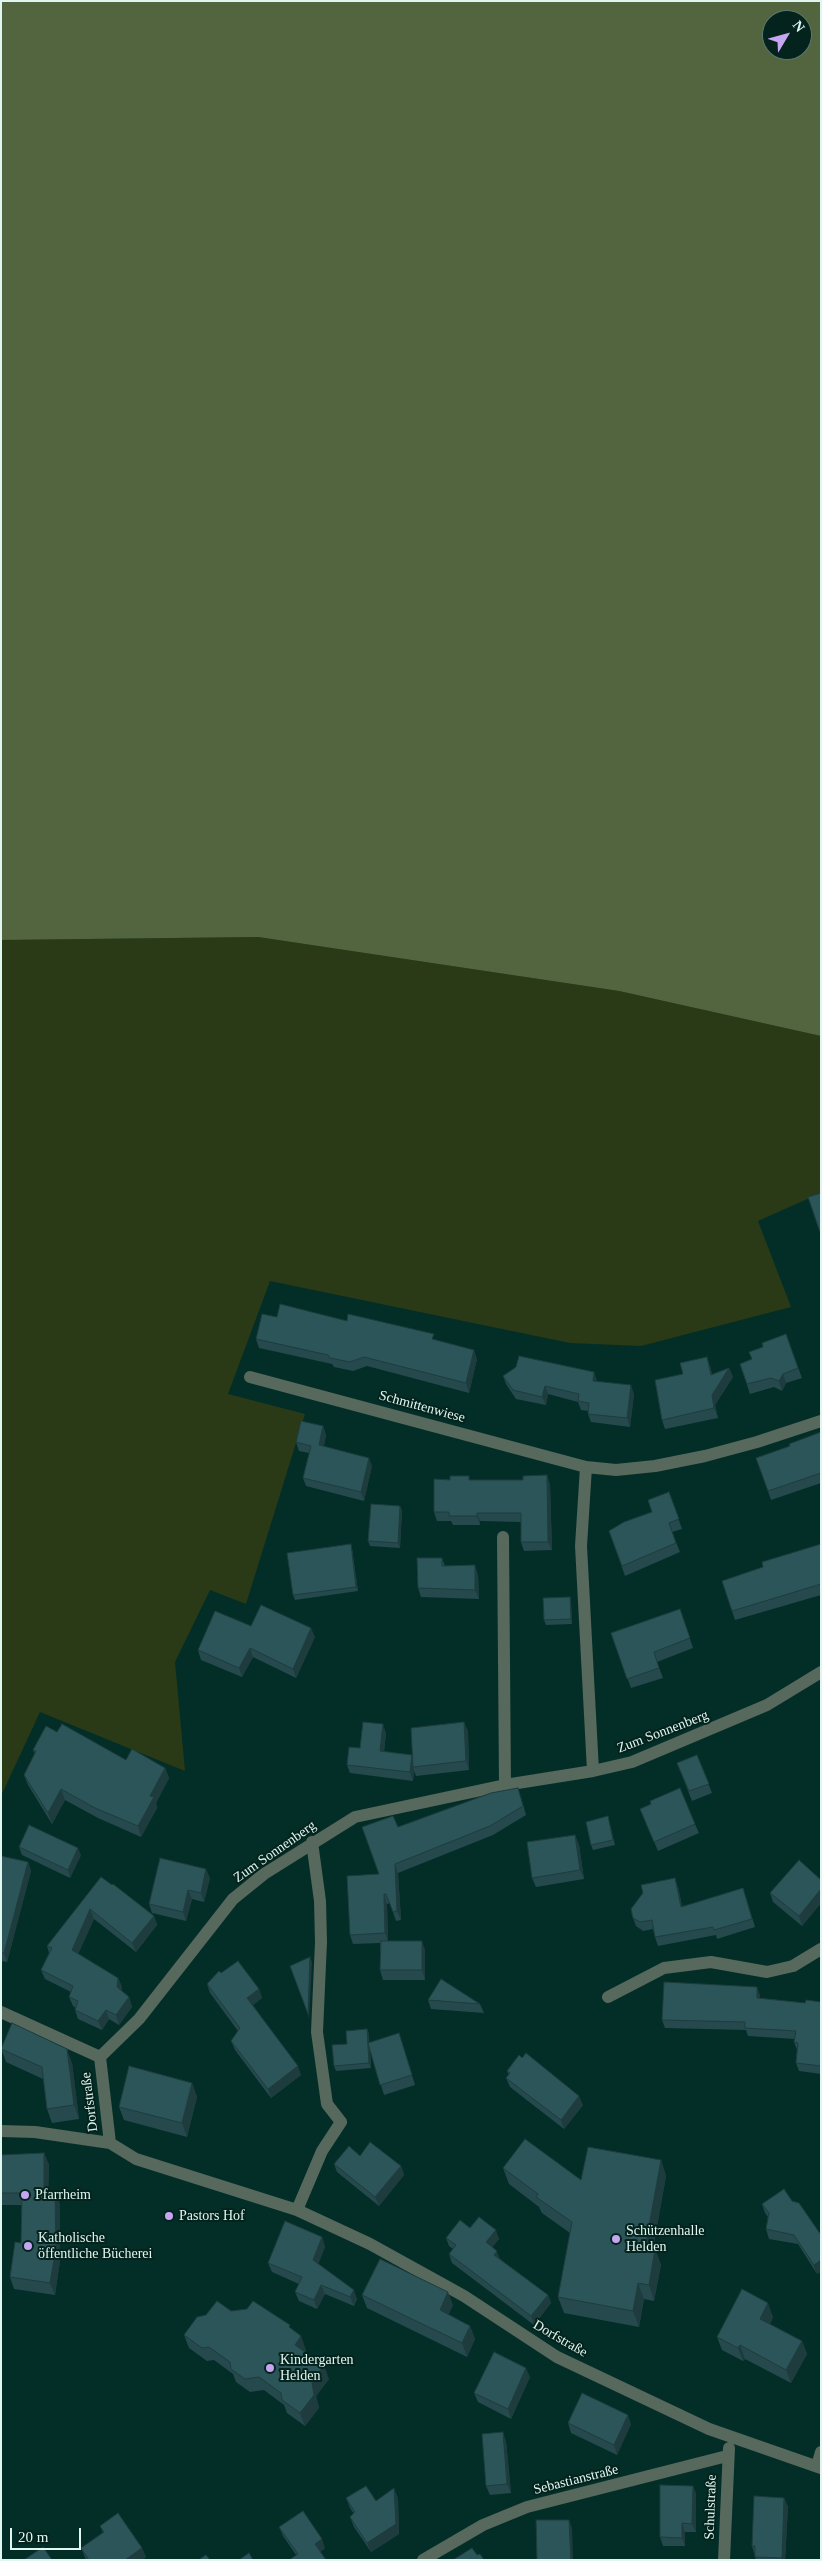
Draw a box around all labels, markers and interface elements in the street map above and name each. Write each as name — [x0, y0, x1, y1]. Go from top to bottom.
north arrow — [762, 10, 812, 60]
text: N — [790, 18, 808, 35]
street label: Schmittenwiese — [377, 1387, 467, 1427]
street label: Zum Sonnenberg — [615, 1707, 711, 1757]
street label: Zum Sonnenberg — [231, 1817, 319, 1887]
street label: Dorfstraße — [78, 2071, 102, 2133]
place label: Pfarrheim — [35, 2187, 91, 2203]
marker: Pfarrheim — [19, 2189, 31, 2201]
place label: Pastors Hof — [179, 2208, 245, 2224]
marker: Pastors Hof — [163, 2210, 175, 2222]
place label: Schützenhalle Helden — [626, 2223, 705, 2256]
place label: Katholische öffentliche Bücherei — [38, 2230, 152, 2262]
marker: Schützenhalle Helden — [610, 2233, 622, 2245]
marker: Katholische öffentliche Bücherei — [22, 2240, 34, 2252]
street label: Dorfstraße — [530, 2317, 590, 2361]
place label: Kindergarten Helden — [280, 2352, 354, 2384]
marker: Kindergarten Helden — [264, 2362, 276, 2374]
street label: Sebastianstraße — [532, 2461, 620, 2499]
street label: Schulstraße — [701, 2474, 721, 2540]
scale bar — [12, 2518, 84, 2550]
text: 20 m — [18, 2529, 48, 2545]

